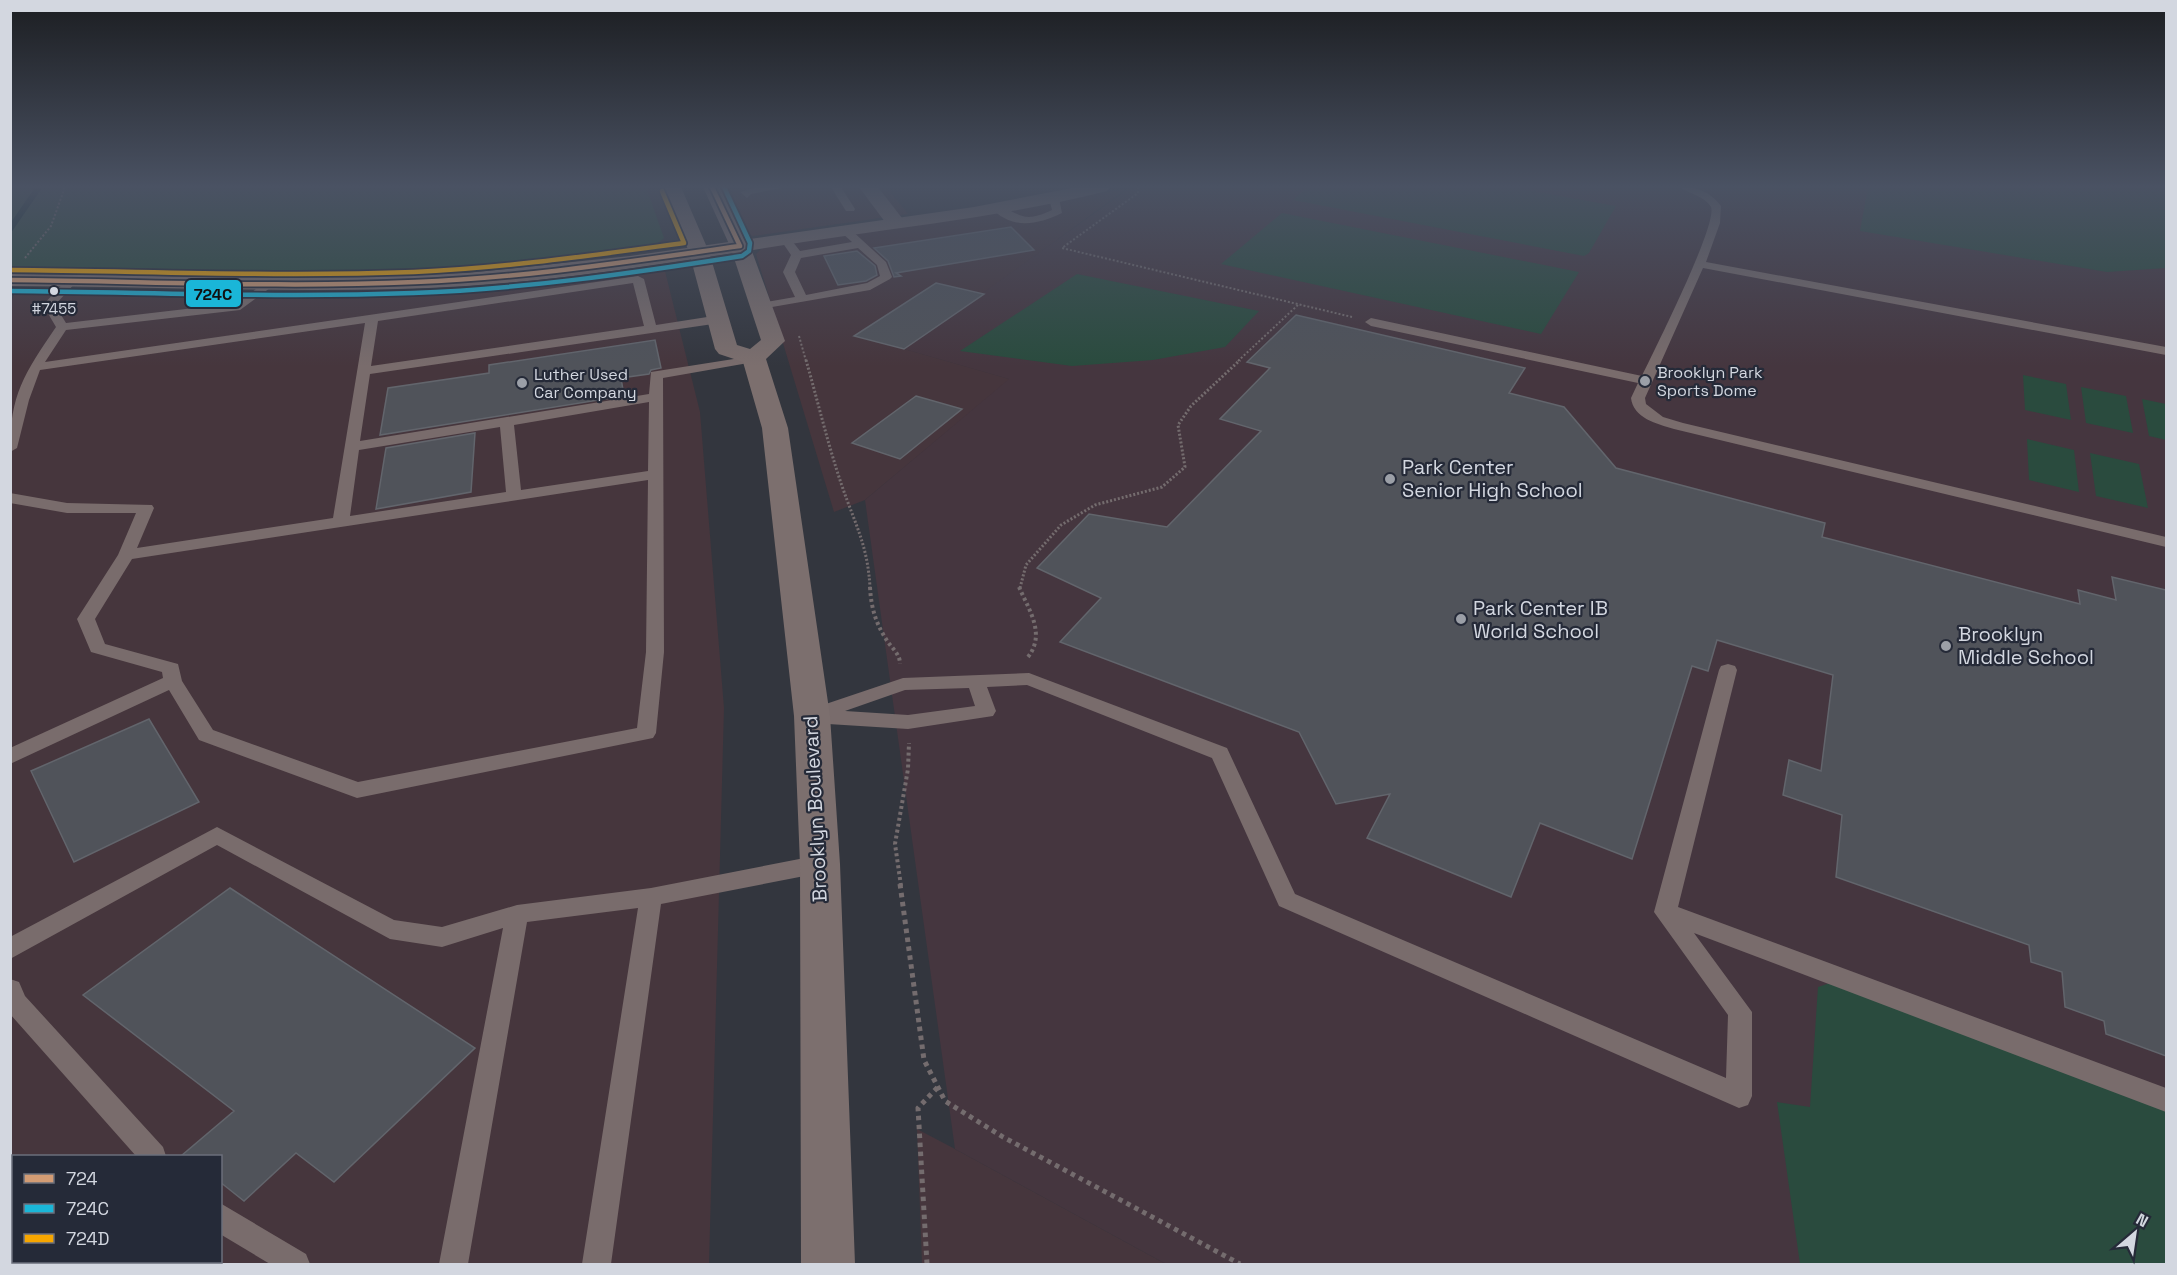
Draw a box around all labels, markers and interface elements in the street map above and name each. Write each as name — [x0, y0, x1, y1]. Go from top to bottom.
line badge: 724C — [185, 279, 242, 308]
text: 724C — [194, 284, 232, 305]
marker: #7455 — [48, 285, 60, 297]
place label: #7455 — [32, 299, 76, 318]
place label: Brooklyn Park Sports Dome — [1657, 362, 1763, 401]
place label: Luther Used Car Company — [534, 364, 637, 403]
marker: Brooklyn Park Sports Dome — [1638, 374, 1652, 388]
marker: Luther Used Car Company — [515, 376, 529, 390]
place label: Park Center Senior High School — [1402, 454, 1583, 503]
marker: Park Center Senior High School — [1383, 472, 1397, 486]
place label: Park Center IB World School — [1473, 595, 1608, 644]
marker: Park Center IB World School — [1454, 612, 1468, 626]
place label: Brooklyn Middle School — [1958, 621, 2094, 670]
marker: Brooklyn Middle School — [1939, 639, 1953, 653]
street label: Brooklyn Boulevard — [797, 715, 833, 903]
legend — [12, 1155, 222, 1263]
text: 724 — [66, 1167, 98, 1190]
text: 724C — [66, 1197, 109, 1220]
north arrow — [2105, 1203, 2165, 1263]
text: N — [2132, 1209, 2152, 1232]
text: 724D — [66, 1227, 110, 1250]

